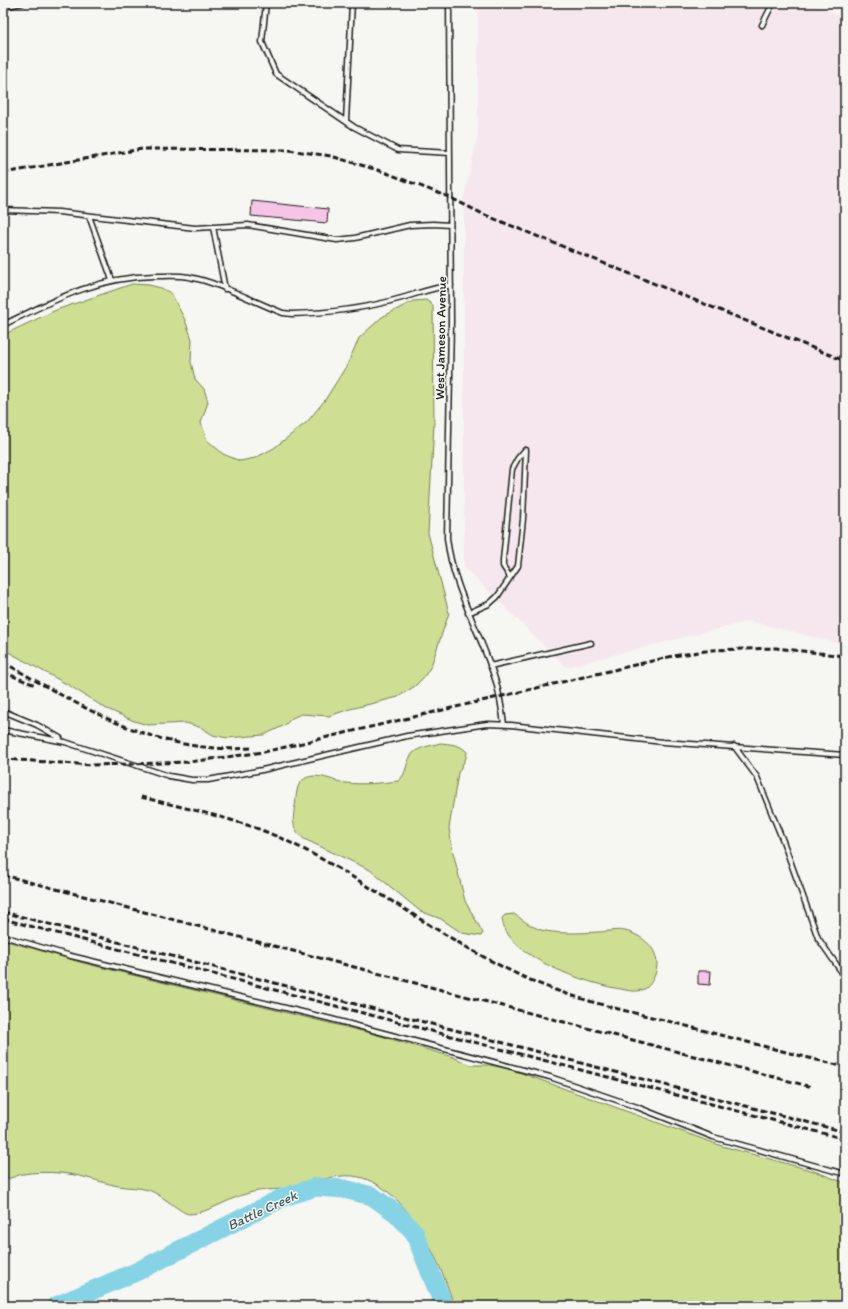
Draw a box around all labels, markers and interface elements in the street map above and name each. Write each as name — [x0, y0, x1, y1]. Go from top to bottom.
street label: West Jameson Avenue — [432, 276, 449, 400]
water label: Battle Creek — [225, 1187, 300, 1234]

